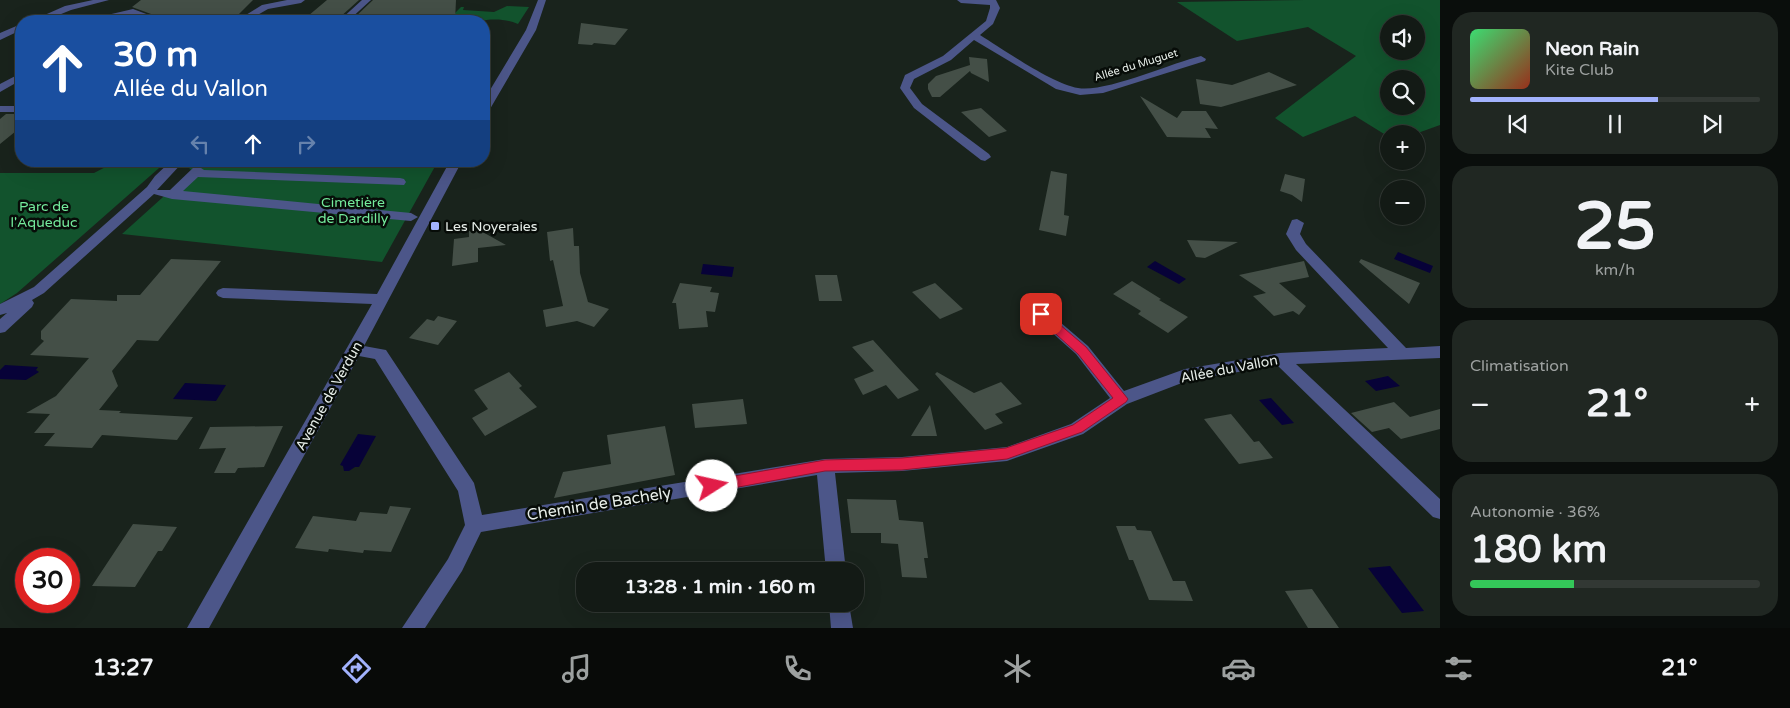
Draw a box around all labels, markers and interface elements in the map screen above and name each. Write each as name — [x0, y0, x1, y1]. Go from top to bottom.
map controls — [1380, 15, 1425, 225]
button: sound — [1380, 15, 1425, 60]
text: 30 m — [113, 34, 198, 76]
icon: ahead — [30, 35, 95, 100]
text: Neon Rain — [1545, 38, 1639, 60]
street label: Allée du Muguet — [1093, 46, 1179, 84]
text: Kite Club — [1545, 60, 1614, 80]
button: search — [1380, 70, 1425, 115]
text: Allée du Vallon — [113, 76, 268, 102]
icon: previous — [1504, 110, 1532, 138]
icon: pause — [1601, 110, 1629, 138]
icon: next — [1698, 110, 1726, 138]
button: + — [1380, 125, 1425, 170]
icon: left — [186, 130, 214, 158]
icon: ahead — [239, 130, 267, 158]
icon: right — [292, 130, 320, 158]
button: − — [1380, 180, 1425, 225]
text: 25 — [1574, 188, 1656, 267]
park label: Cimetière de Dardilly — [318, 194, 389, 227]
park label: Parc de l'Aqueduc — [11, 198, 77, 231]
place label: Les Noyeraies — [445, 218, 538, 235]
marker: Les Noyeraies — [429, 220, 441, 232]
text: km/h — [1595, 260, 1635, 280]
pin — [1020, 293, 1062, 335]
icon: arrive — [1027, 300, 1055, 328]
street label: Avenue de Verdun — [292, 338, 366, 454]
street label: Allée du Vallon — [1179, 351, 1279, 387]
text: Climatisation — [1470, 356, 1569, 376]
text: 21° — [1586, 381, 1648, 427]
text: − — [1470, 388, 1490, 422]
text: + — [1744, 388, 1760, 422]
position arrow — [685, 459, 737, 511]
street label: Chemin de Bachely — [525, 483, 673, 525]
text: Autonomie · 36% — [1470, 502, 1600, 522]
text: 180 km — [1470, 527, 1607, 573]
speed limit sign: 30 — [15, 548, 80, 613]
text: 13:28 · 1 min · 160 m — [624, 576, 816, 598]
icon: directions — [339, 651, 374, 686]
icon: music — [559, 651, 594, 686]
icon: phone — [780, 651, 815, 686]
icon: climate — [1000, 651, 1035, 686]
icon: car — [1221, 651, 1256, 686]
icon: filters — [1441, 651, 1476, 686]
text: 13:27 — [93, 655, 154, 681]
text: 21° — [1661, 655, 1697, 681]

